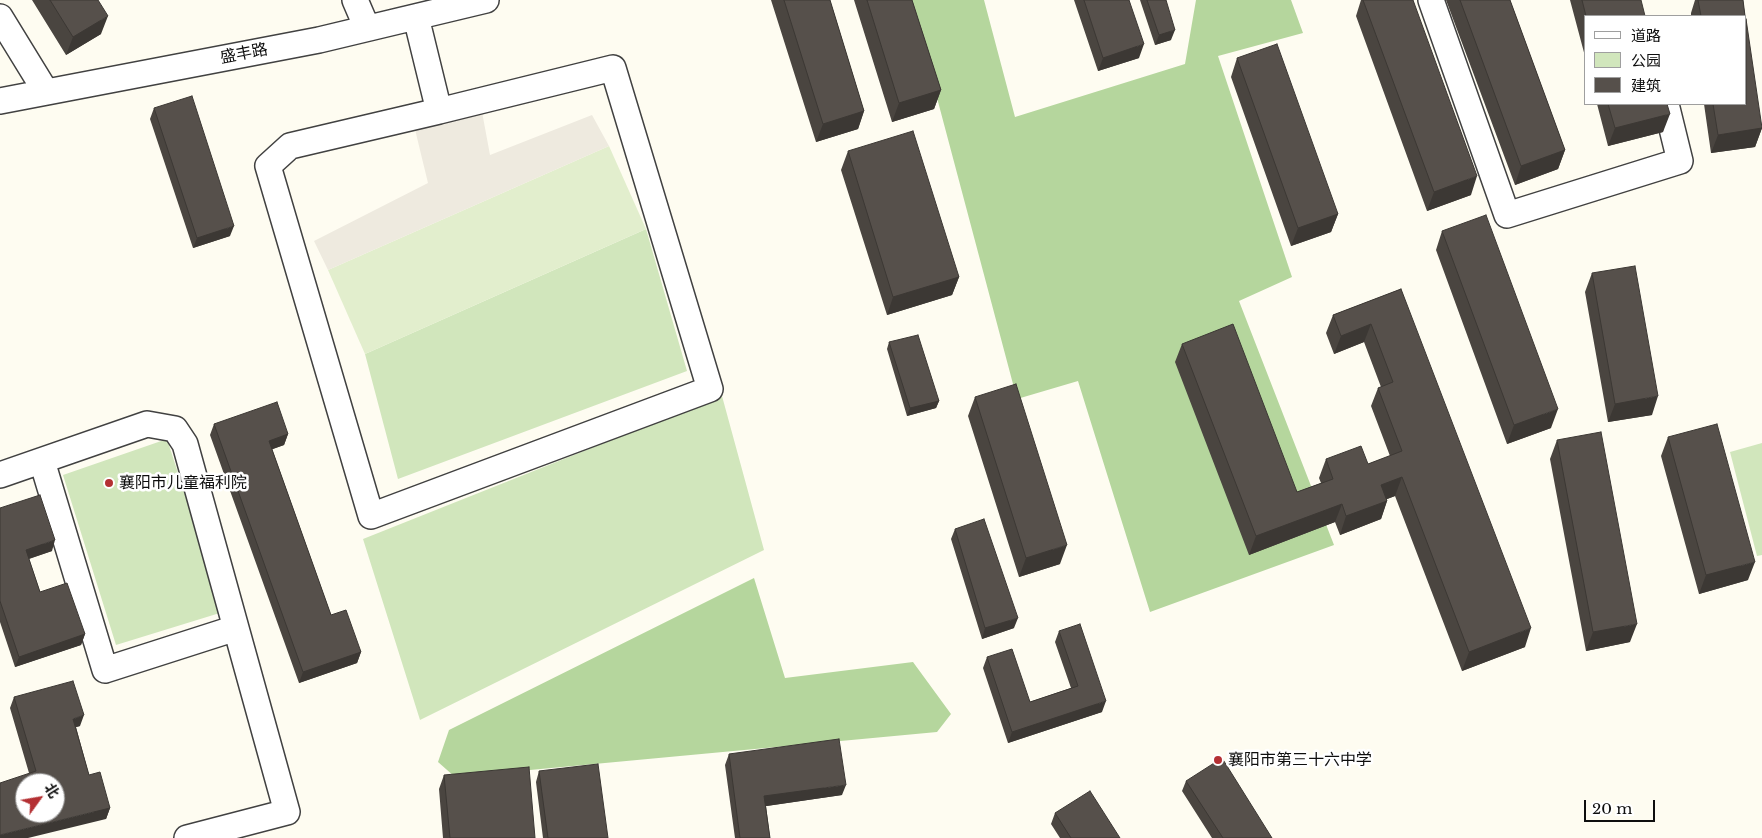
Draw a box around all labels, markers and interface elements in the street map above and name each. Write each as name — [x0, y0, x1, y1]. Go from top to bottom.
legend — [1584, 15, 1747, 105]
text: 道路 — [1631, 26, 1661, 45]
street label: 盛丰路 — [219, 40, 269, 68]
text: 公园 — [1631, 51, 1661, 70]
text: 建筑 — [1631, 76, 1661, 95]
place label: 襄阳市儿童福利院 — [119, 473, 247, 493]
marker: 襄阳市儿童福利院 — [103, 477, 115, 489]
place label: 襄阳市第三十六中学 — [1228, 750, 1372, 770]
marker: 襄阳市第三十六中学 — [1212, 754, 1224, 766]
north arrow — [15, 773, 65, 823]
text: 北 — [41, 780, 63, 801]
scale bar — [1587, 790, 1658, 822]
text: 20 m — [1592, 799, 1632, 818]

